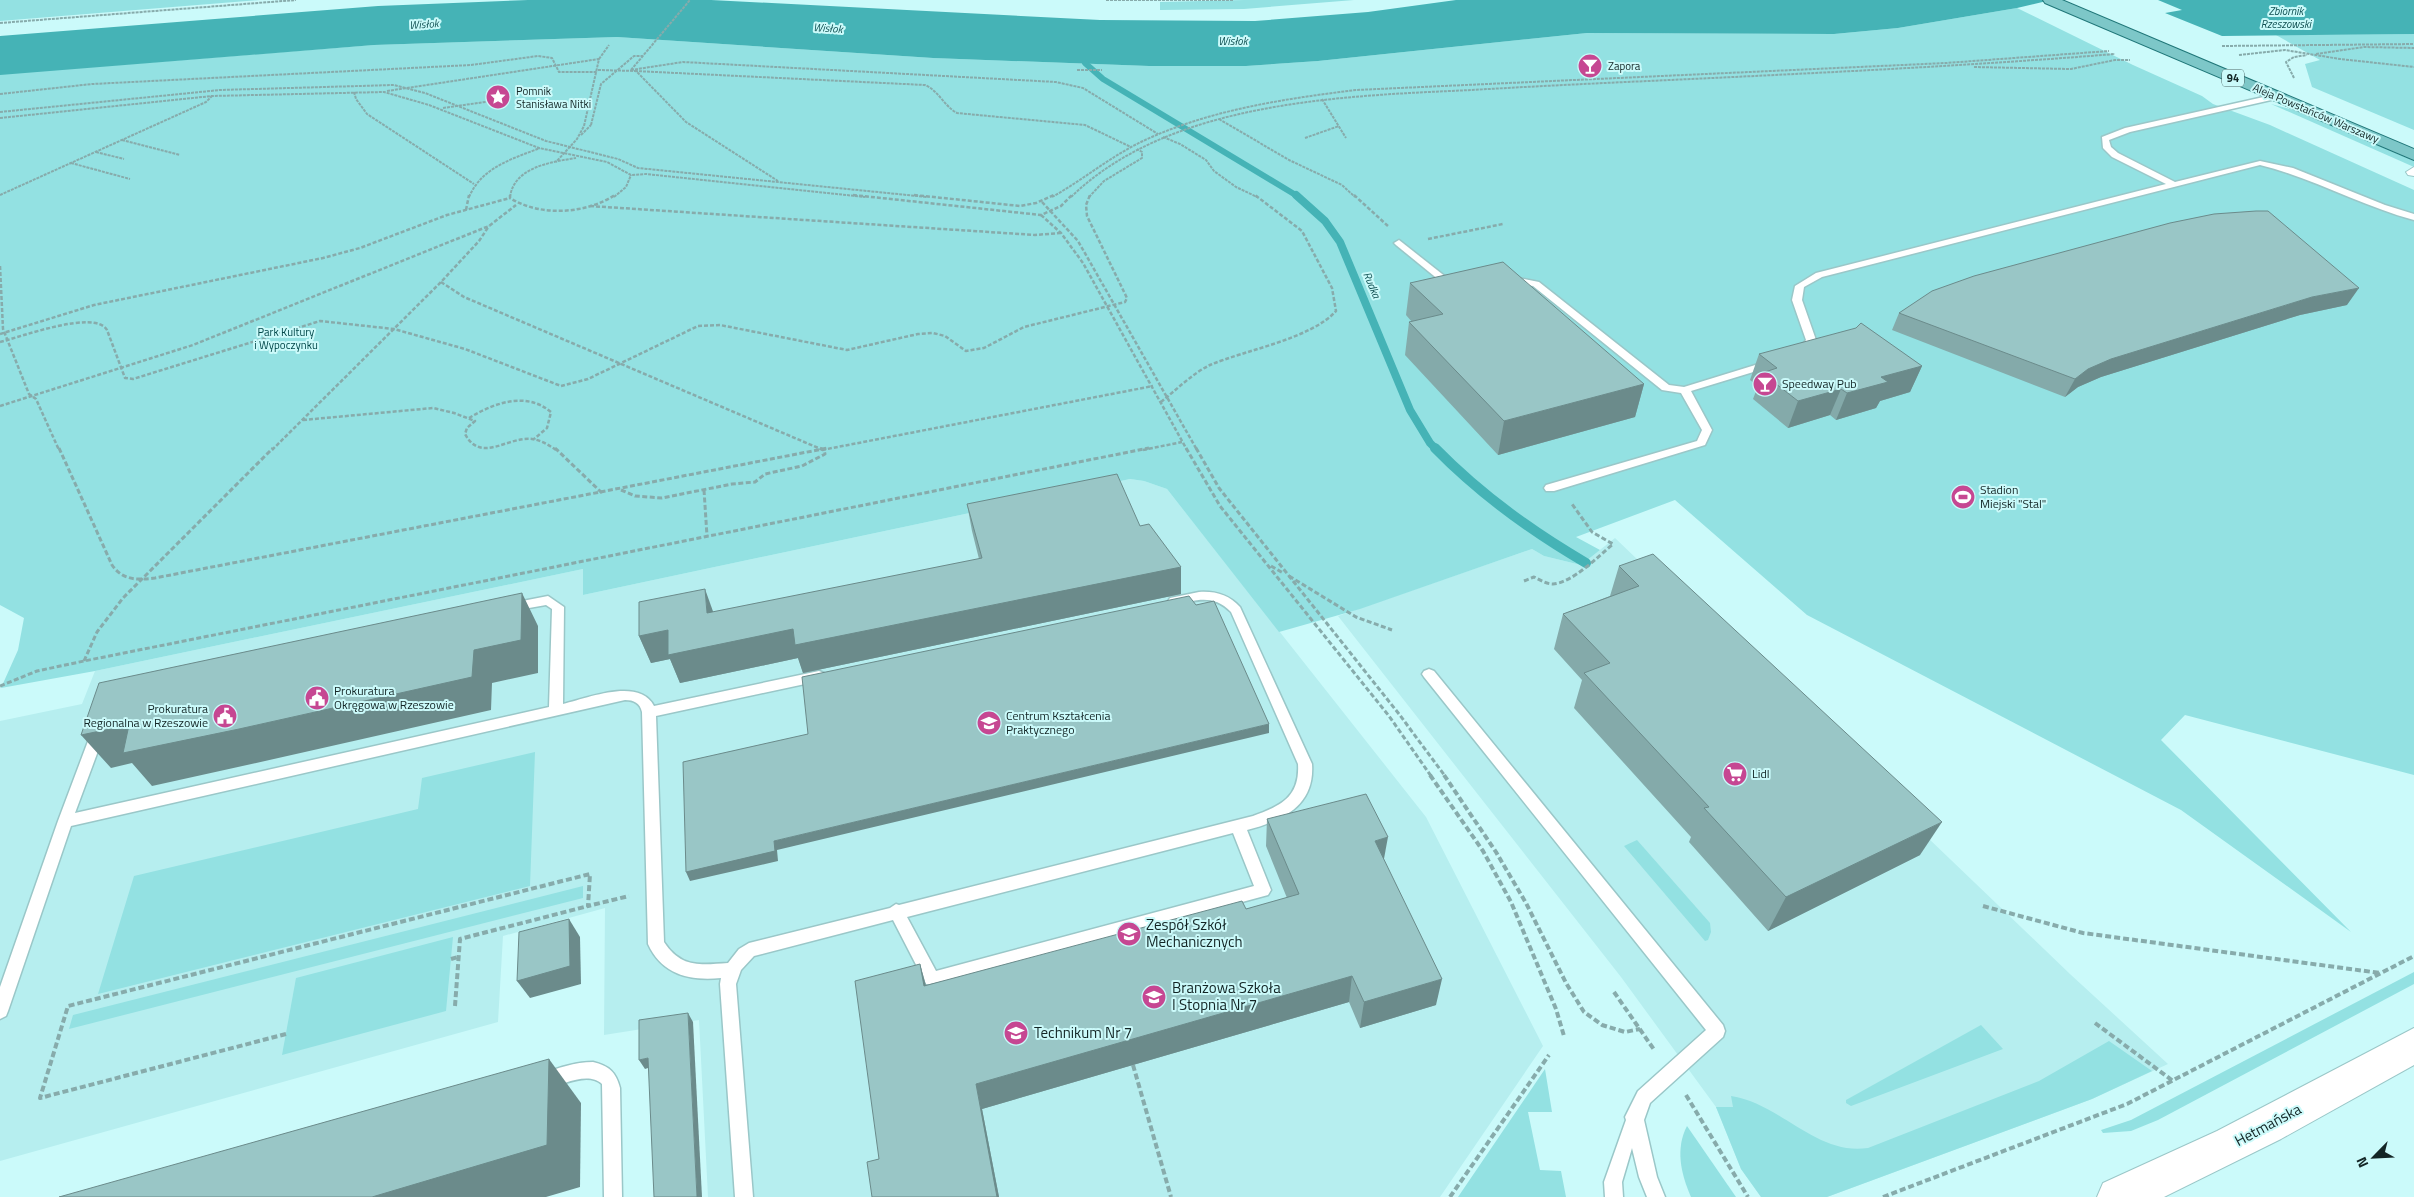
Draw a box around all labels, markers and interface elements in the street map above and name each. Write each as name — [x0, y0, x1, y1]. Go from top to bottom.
water label: Zbiornik Rzeszowski — [2261, 3, 2313, 32]
water label: Wisłok — [409, 15, 440, 33]
water label: Wisłok — [813, 19, 844, 37]
water label: Wisłok — [1218, 33, 1249, 49]
bar icon: Zapora — [1577, 53, 1603, 79]
place label: Zapora — [1608, 58, 1641, 74]
road number: 94 — [2222, 70, 2244, 86]
street label: Aleja Powstańców Warszawy — [2251, 79, 2382, 147]
place label: Pomnik Stanisława Nitki — [516, 83, 591, 112]
place icon: Pomnik Stanisława Nitki — [485, 84, 511, 110]
water label: Rudka — [1359, 269, 1385, 301]
park label: Park Kultury i Wypoczynku — [254, 324, 318, 353]
bar icon: Speedway Pub — [1752, 371, 1778, 397]
place label: Speedway Pub — [1782, 374, 1857, 393]
place label: Stadion Miejski "Stal" — [1980, 480, 2046, 513]
sports icon: Stadion Miejski "Stal" — [1950, 484, 1976, 510]
place label: Prokuratura Okręgowa w Rzeszowie — [334, 681, 454, 714]
public building icon: Prokuratura Okręgowa w Rzeszowie — [304, 685, 330, 711]
place label: Prokuratura Regionalna w Rzeszowie — [83, 699, 208, 732]
public building icon: Prokuratura Regionalna w Rzeszowie — [212, 703, 238, 729]
place label: Centrum Kształcenia Praktycznego — [1006, 706, 1110, 739]
school or university icon: Centrum Kształcenia Praktycznego — [976, 710, 1002, 736]
supermarket icon: Lidl — [1722, 761, 1748, 787]
place label: Lidl — [1752, 764, 1770, 783]
place label: Zespół Szkół Mechanicznych — [1146, 913, 1243, 953]
school or university icon: Zespół Szkół Mechanicznych — [1116, 921, 1142, 947]
place label: Branżowa Szkoła I Stopnia Nr 7 — [1172, 976, 1281, 1016]
school or university icon: Branżowa Szkoła I Stopnia Nr 7 — [1141, 984, 1167, 1010]
school or university icon: Technikum Nr 7 — [1003, 1020, 1029, 1046]
place label: Technikum Nr 7 — [1034, 1021, 1132, 1044]
street label: Hetmańska — [2230, 1097, 2306, 1152]
north arrow — [2349, 1132, 2399, 1182]
text: N — [2350, 1154, 2373, 1171]

